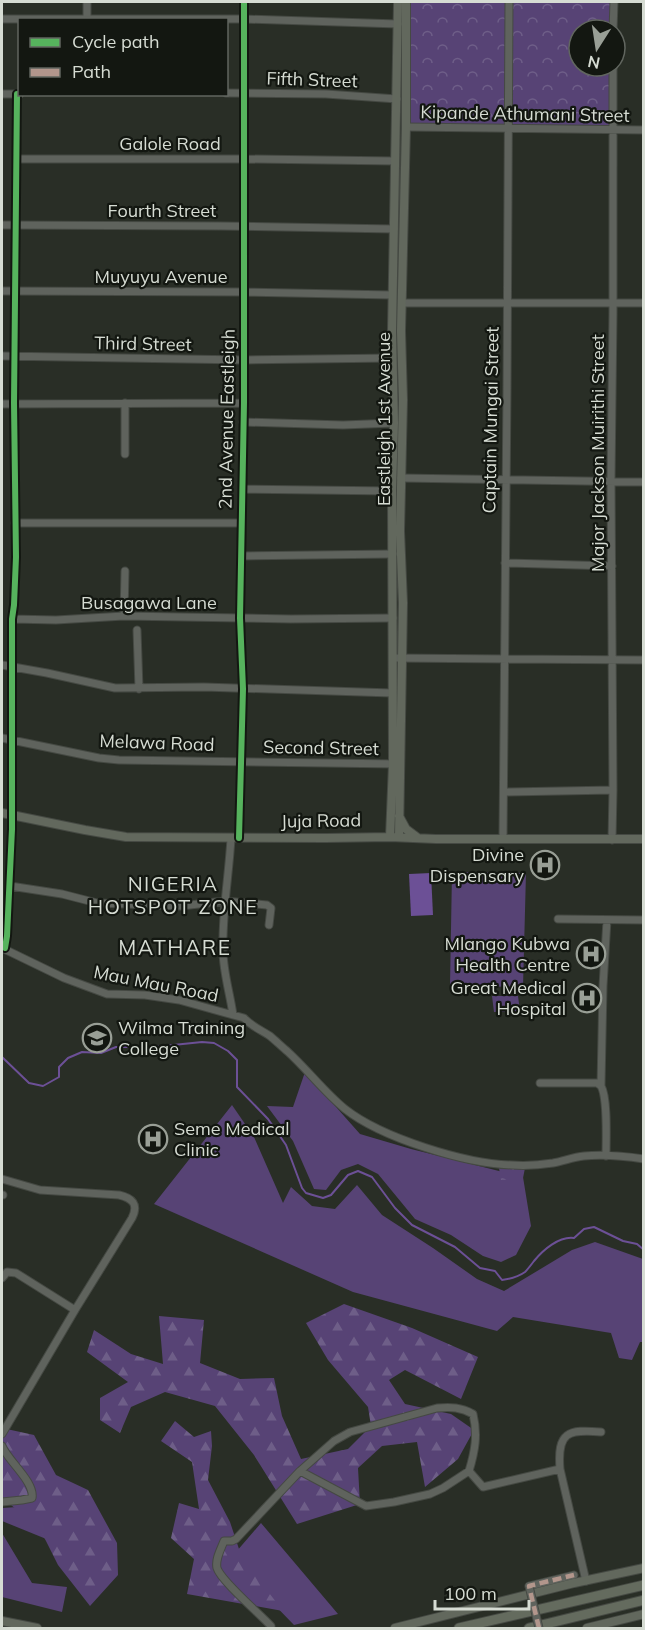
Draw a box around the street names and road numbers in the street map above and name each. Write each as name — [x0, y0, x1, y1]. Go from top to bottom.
street label: Fifth Street — [266, 66, 358, 93]
street label: Kipande Athumani Street — [420, 100, 630, 127]
street label: Galole Road — [119, 132, 221, 155]
street label: Fourth Street — [108, 199, 216, 222]
street label: Muyuyu Avenue — [94, 265, 228, 288]
street label: Captain Mungai Street — [477, 326, 504, 514]
street label: 2nd Avenue Eastleigh — [213, 329, 240, 509]
street label: Third Street — [94, 331, 192, 356]
street label: Eastleigh 1st Avenue — [372, 332, 395, 506]
street label: Major Jackson Muirithi Street — [586, 334, 609, 572]
street label: Busagawa Lane — [81, 591, 217, 614]
street label: Melawa Road — [99, 729, 215, 756]
street label: Second Street — [263, 735, 379, 760]
street label: Juja Road — [281, 808, 361, 833]
street label: Mau Mau Road — [92, 960, 221, 1007]

